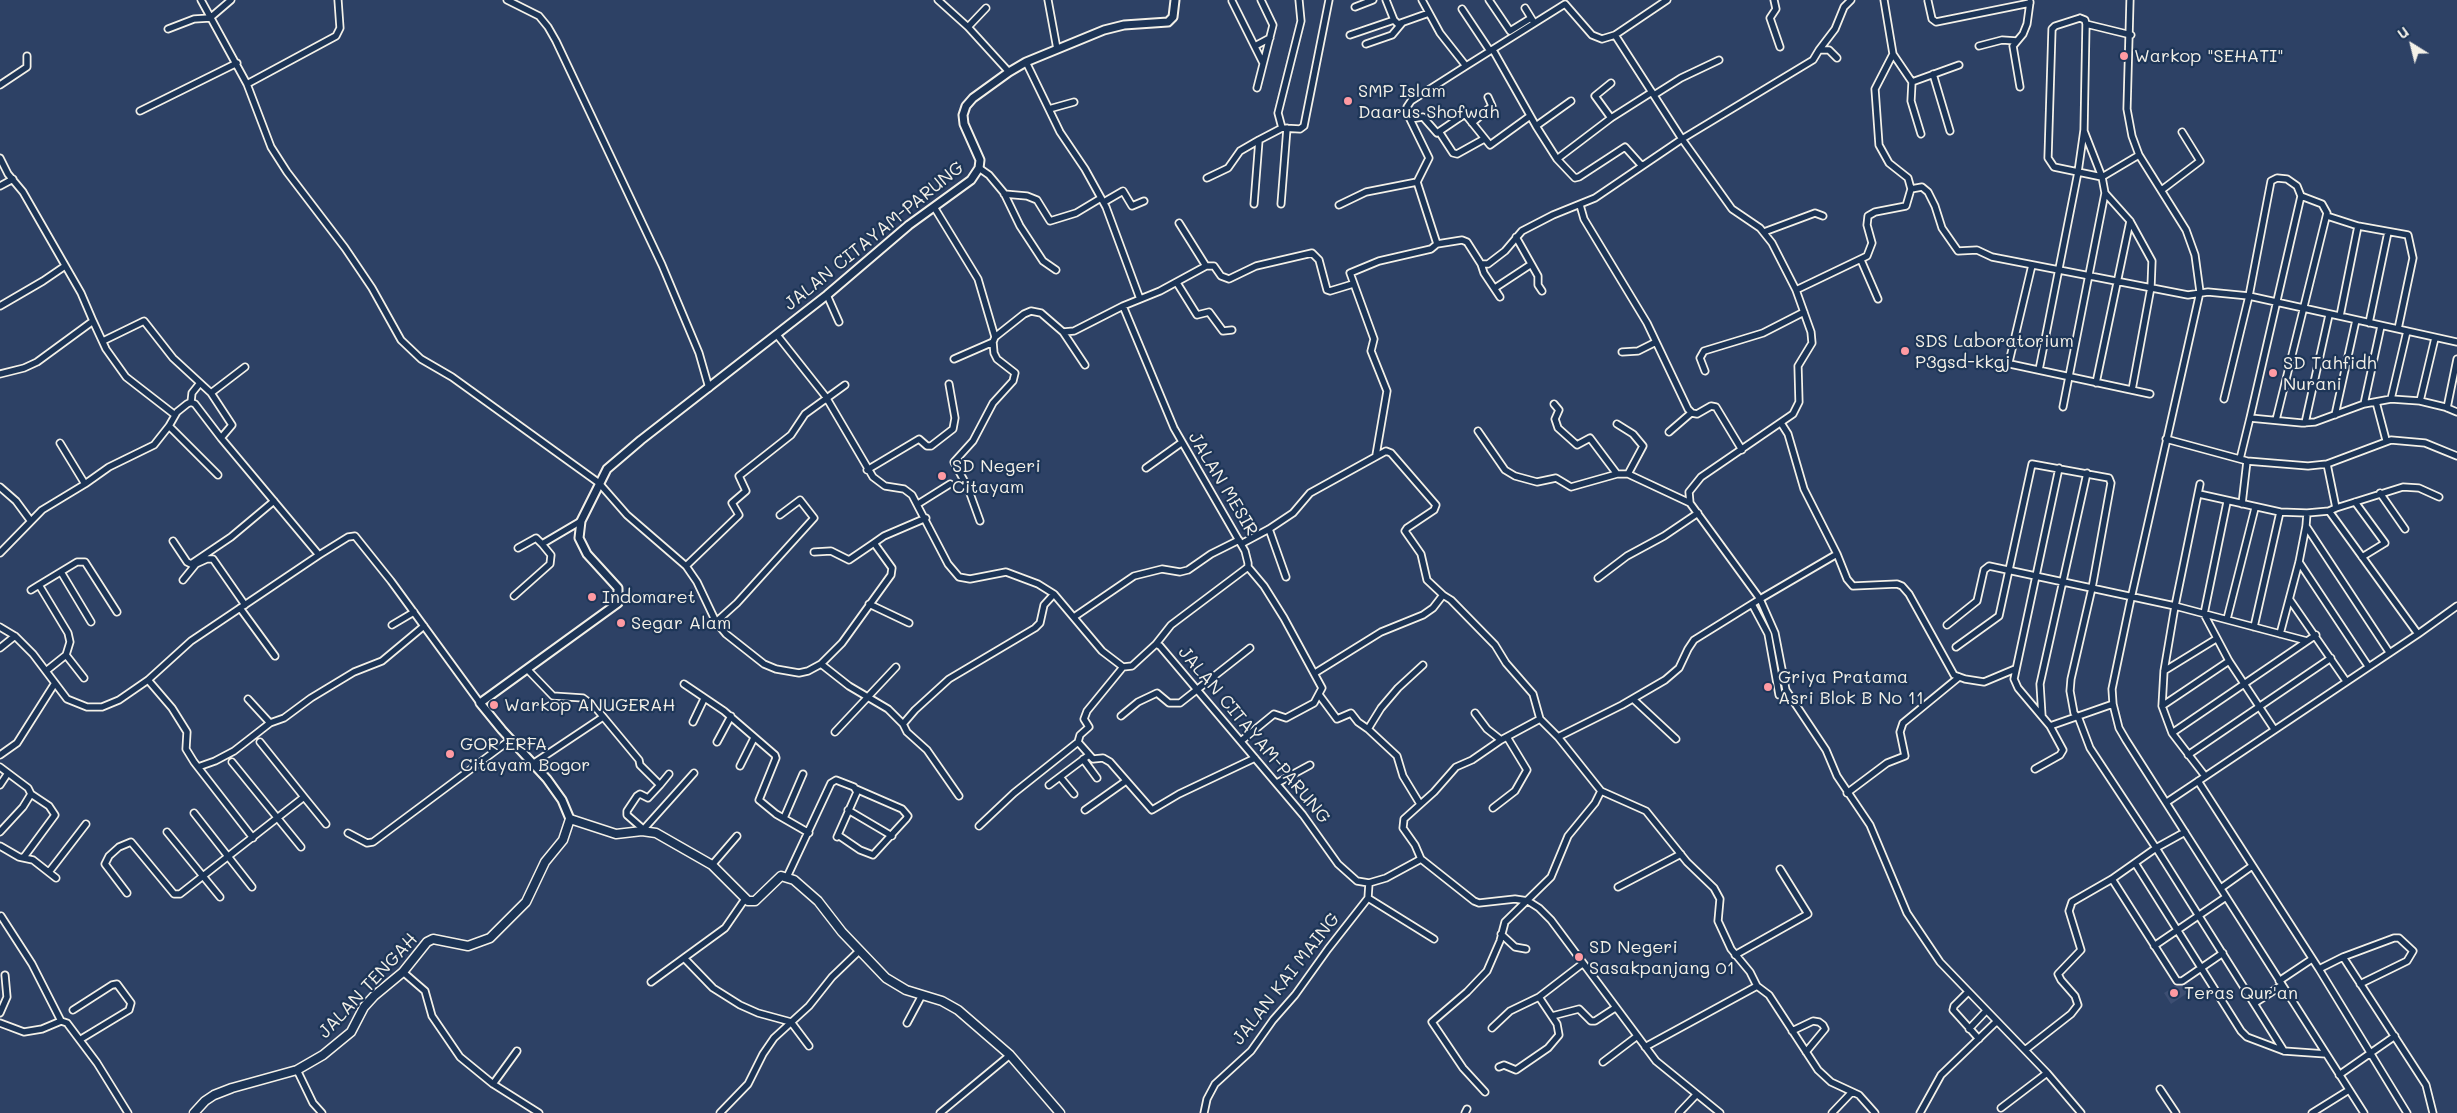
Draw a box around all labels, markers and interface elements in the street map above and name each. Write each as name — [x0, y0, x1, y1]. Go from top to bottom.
north arrow — [2387, 20, 2437, 70]
text: U — [2393, 22, 2412, 43]
place label: Warkop "SEHATI" — [2134, 45, 2284, 67]
marker: Warkop "SEHATI" — [2118, 50, 2130, 62]
place label: SMP Islam Daarus Shofwah — [1358, 80, 1499, 122]
marker: SMP Islam Daarus Shofwah — [1342, 95, 1354, 107]
street label: JALAN CITAYAM-PARUNG — [780, 157, 968, 315]
place label: SDS Laboratorium P3gsd-kkgj — [1915, 330, 2074, 372]
marker: SDS Laboratorium P3gsd-kkgj — [1899, 345, 1911, 357]
place label: SD Tahfidh Nurani — [2283, 352, 2377, 394]
marker: SD Tahfidh Nurani — [2267, 367, 2279, 379]
street label: JALAN MESIR — [1183, 428, 1263, 540]
place label: SD Negeri Citayam — [952, 455, 1041, 498]
marker: SD Negeri Citayam — [936, 470, 948, 482]
place label: Indomaret — [602, 586, 696, 608]
marker: Indomaret — [586, 591, 598, 603]
place label: Segar Alam — [631, 612, 731, 634]
marker: Segar Alam — [615, 617, 627, 629]
street label: JALAN CITAYAM-PARUNG — [1173, 642, 1335, 828]
place label: Griya Pratama Asri Blok B No 11 — [1778, 666, 1924, 709]
marker: Griya Pratama Asri Blok B No 11 — [1762, 681, 1774, 693]
place label: Warkop ANUGERAH — [504, 694, 675, 716]
marker: Warkop ANUGERAH — [488, 699, 500, 711]
place label: GOR ERFA Citayam Bogor — [460, 733, 590, 776]
marker: GOR ERFA Citayam Bogor — [444, 748, 456, 760]
street label: JALAN KAI MAING — [1228, 909, 1344, 1049]
street label: JALAN TENGAH — [314, 929, 422, 1043]
place label: SD Negeri Sasakpanjang 01 — [1589, 936, 1735, 979]
marker: SD Negeri Sasakpanjang 01 — [1573, 951, 1585, 963]
place label: Teras Qur'an — [2184, 982, 2298, 1004]
marker: Teras Qur'an — [2168, 987, 2180, 999]

